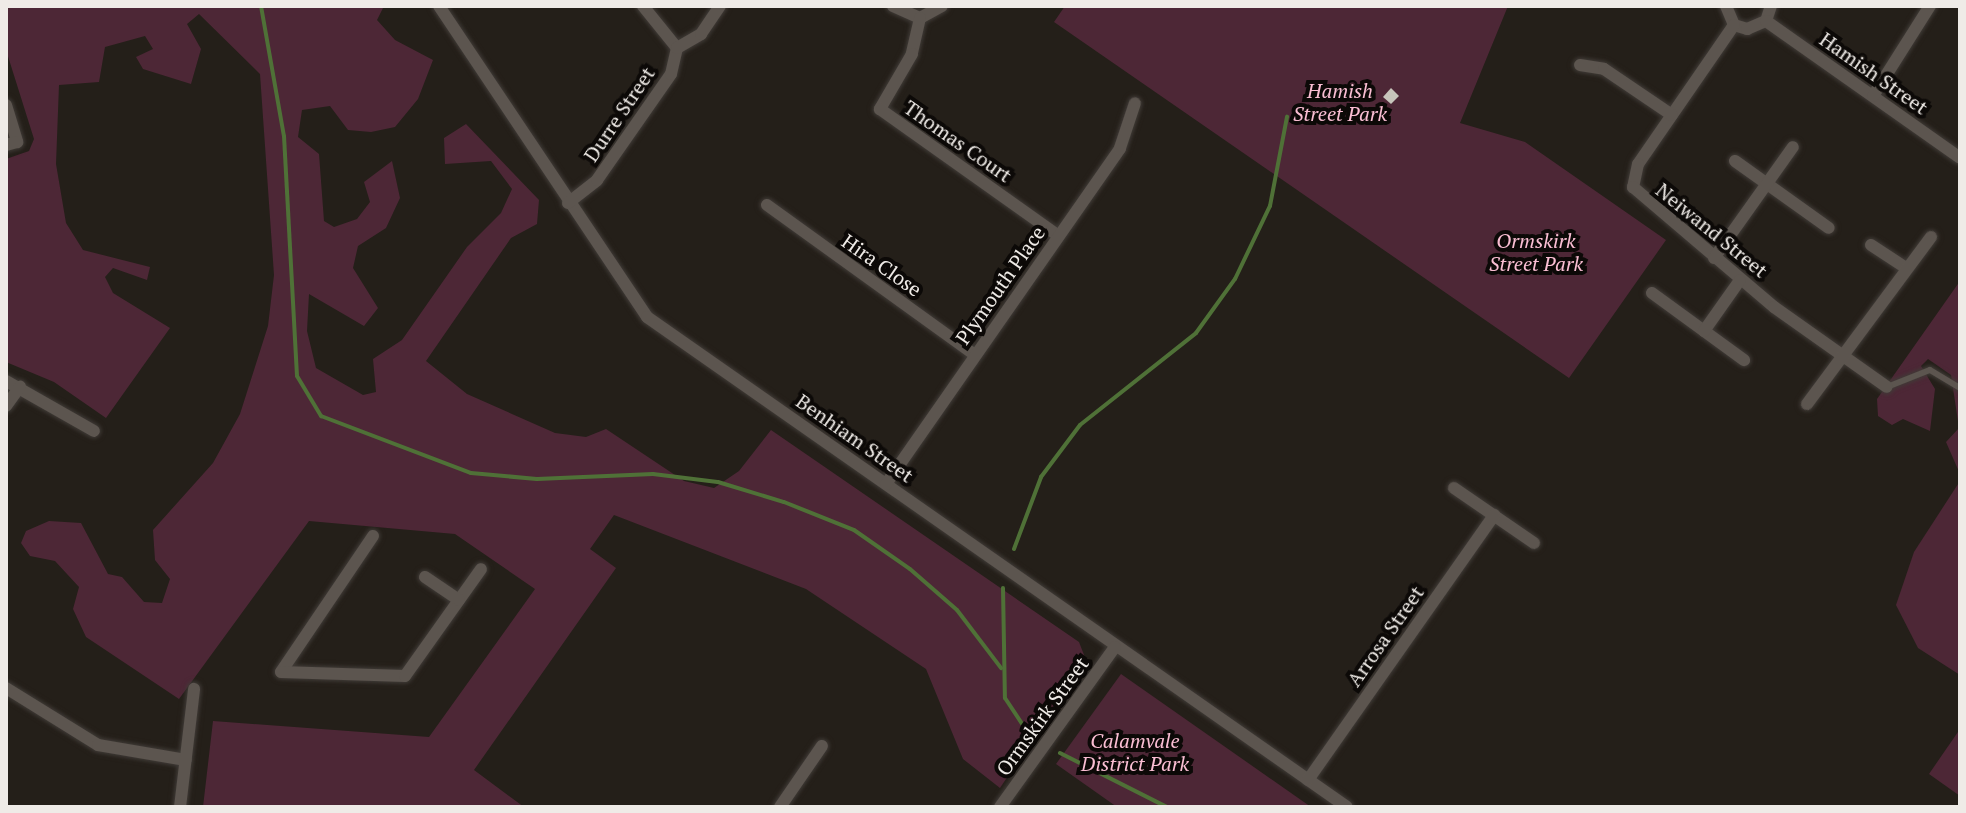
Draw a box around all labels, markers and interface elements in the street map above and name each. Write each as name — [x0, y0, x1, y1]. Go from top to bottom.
street label: Hamish Street — [1815, 27, 1933, 119]
street label: Durre Street — [578, 62, 660, 166]
park label: Hamish Street Park — [1293, 79, 1387, 126]
street label: Thomas Court — [899, 95, 1017, 187]
street label: Neiwand Street — [1651, 178, 1773, 282]
street label: Plymouth Place — [950, 221, 1050, 349]
street label: Hira Close — [837, 229, 927, 301]
park label: Ormskirk Street Park — [1489, 229, 1583, 276]
street label: Benhiam Street — [792, 389, 918, 487]
street label: Arrosa Street — [1342, 581, 1428, 691]
street label: Ormskirk Street — [991, 652, 1093, 780]
park label: Calamvale District Park — [1081, 728, 1189, 775]

